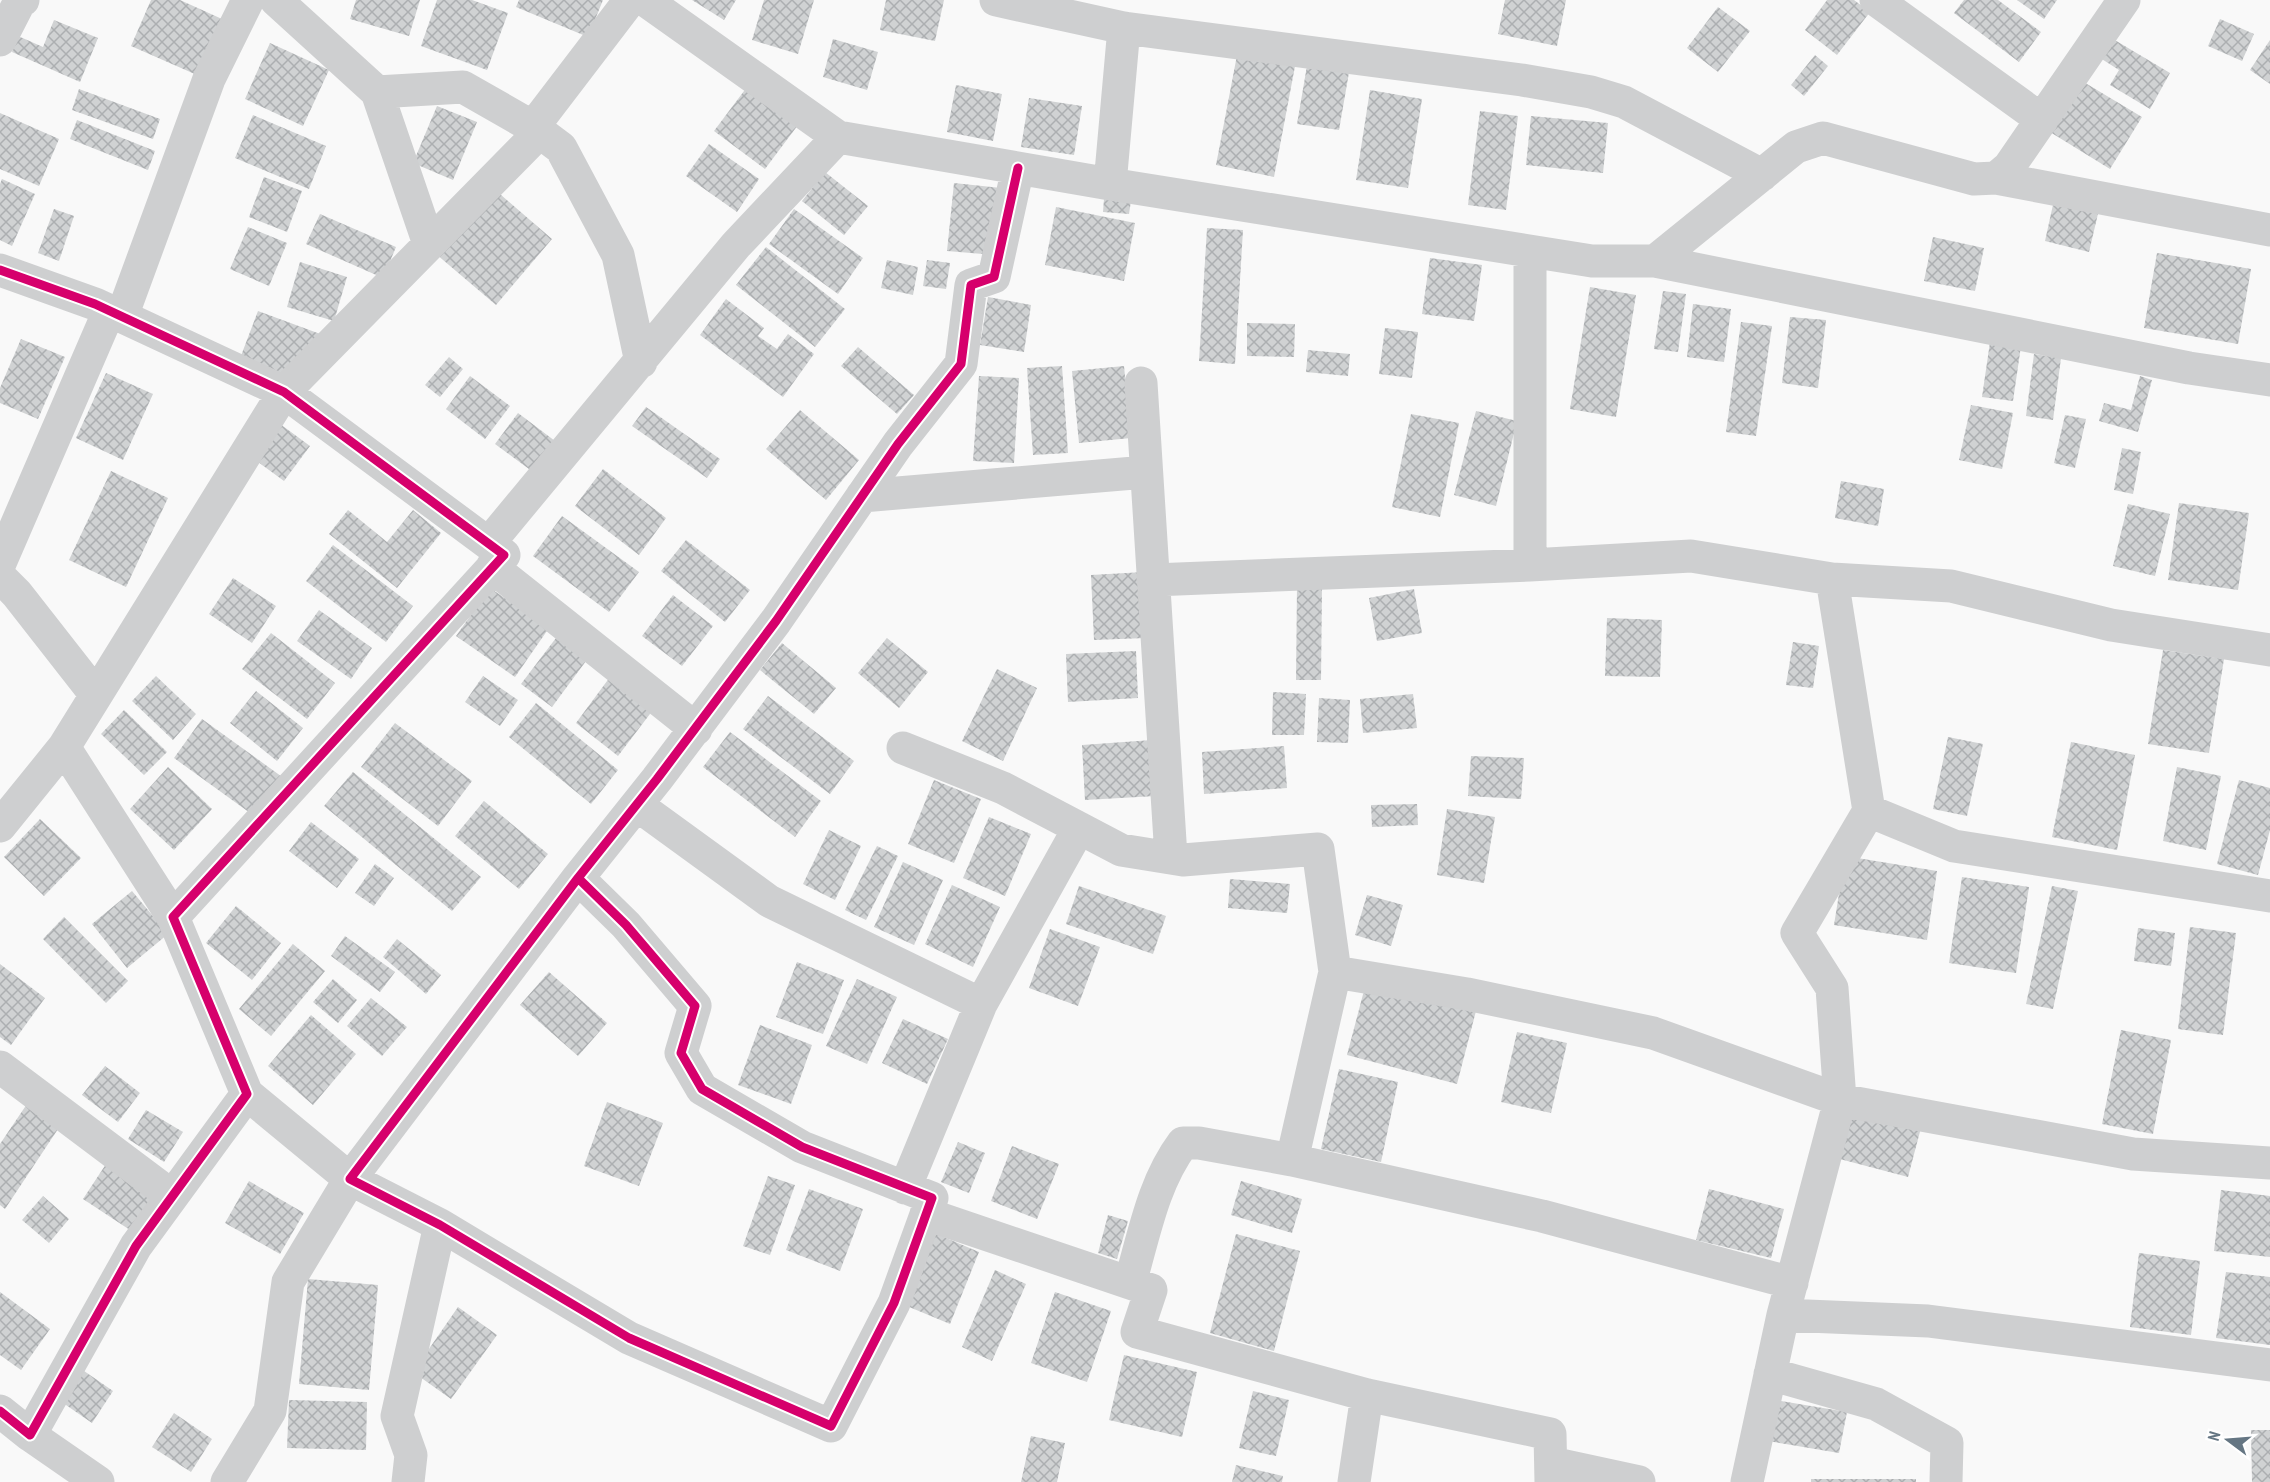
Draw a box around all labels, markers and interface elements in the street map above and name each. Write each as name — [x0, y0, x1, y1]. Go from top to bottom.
north arrow — [2198, 1410, 2258, 1470]
text: N — [2203, 1429, 2224, 1443]

